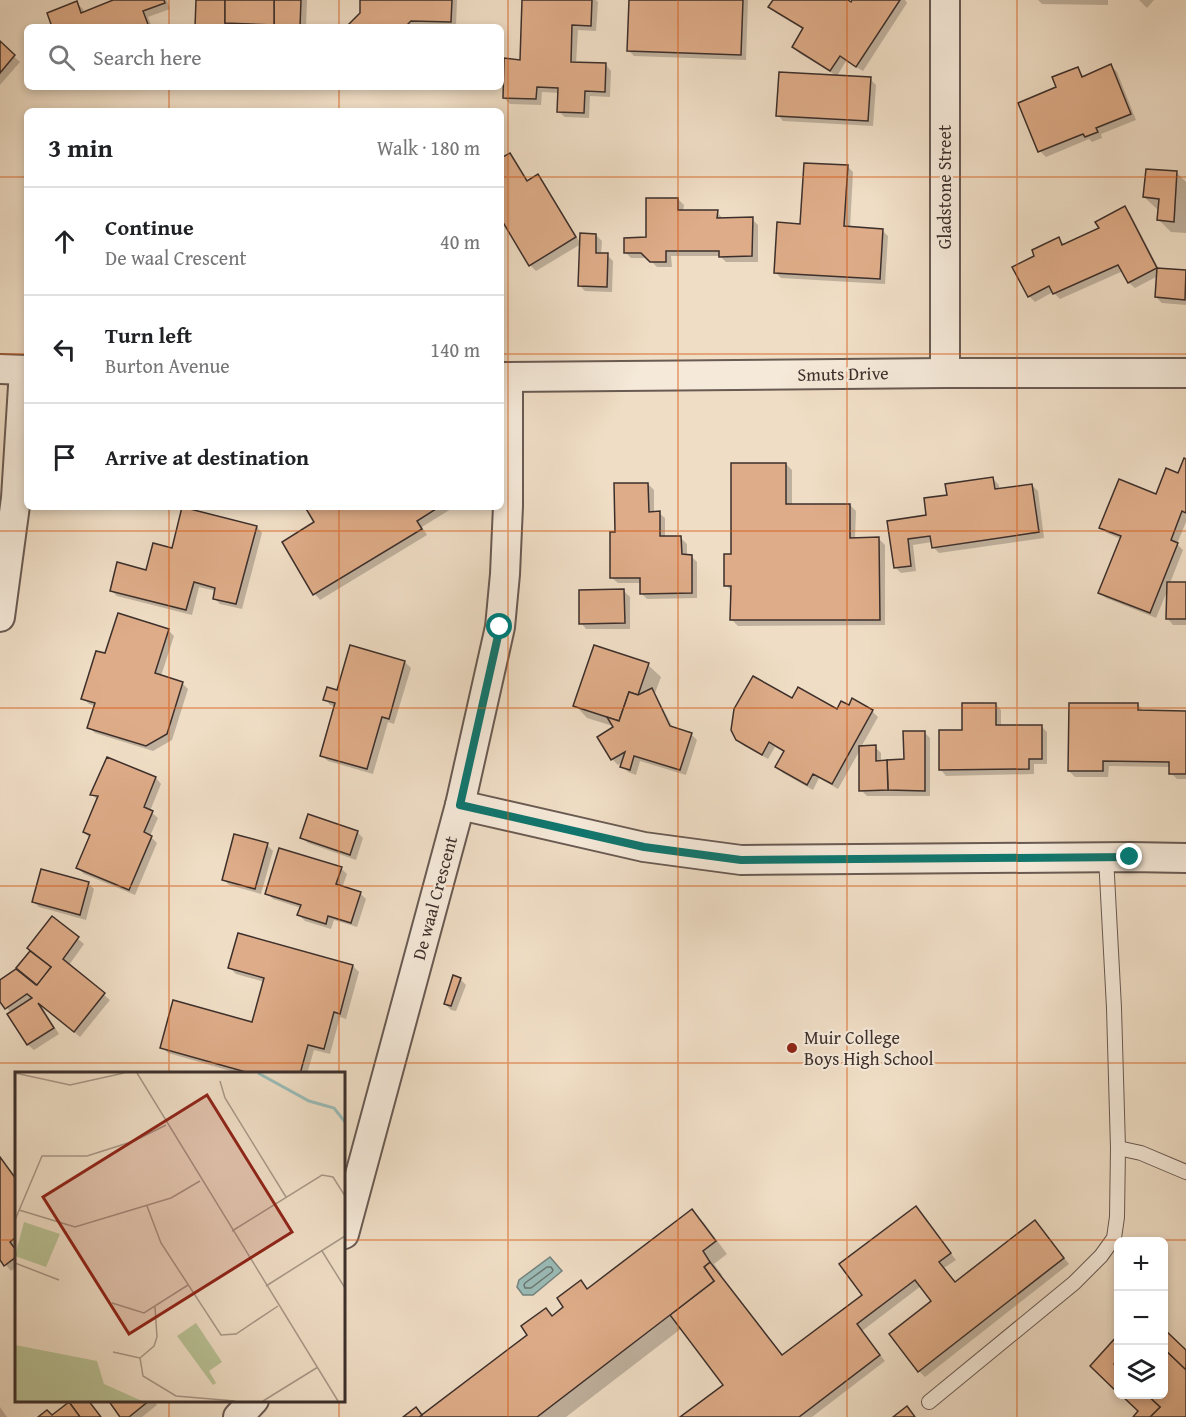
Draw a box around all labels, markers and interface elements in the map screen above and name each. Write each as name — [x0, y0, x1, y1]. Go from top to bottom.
search box — [24, 24, 504, 90]
icon: search — [45, 41, 78, 74]
text: Search here — [93, 41, 202, 73]
street label: Gladstone Street — [931, 124, 958, 249]
text: 3 min — [48, 128, 113, 167]
text: Walk · 180 m — [377, 133, 480, 162]
text: Continue — [105, 211, 194, 243]
icon: ahead — [48, 225, 81, 258]
text: 40 m — [440, 227, 480, 256]
text: De waal Crescent — [105, 243, 246, 272]
text: Turn left — [105, 319, 192, 351]
icon: left — [48, 333, 81, 366]
text: 140 m — [430, 335, 480, 364]
text: Burton Avenue — [105, 351, 230, 380]
street label: Smuts Drive — [797, 359, 889, 388]
icon: arrive — [48, 441, 81, 474]
text: Arrive at destination — [105, 441, 309, 473]
route start — [486, 613, 512, 639]
street label: De waal Crescent — [405, 832, 464, 963]
route end — [1116, 843, 1142, 869]
place label: Muir College Boys High School — [804, 1024, 934, 1072]
marker: Muir College Boys High School — [785, 1041, 799, 1055]
inset map — [15, 1072, 345, 1402]
map controls — [1114, 1237, 1168, 1399]
button: + — [1114, 1237, 1168, 1291]
button: − — [1114, 1291, 1168, 1345]
button: layers — [1114, 1345, 1168, 1399]

